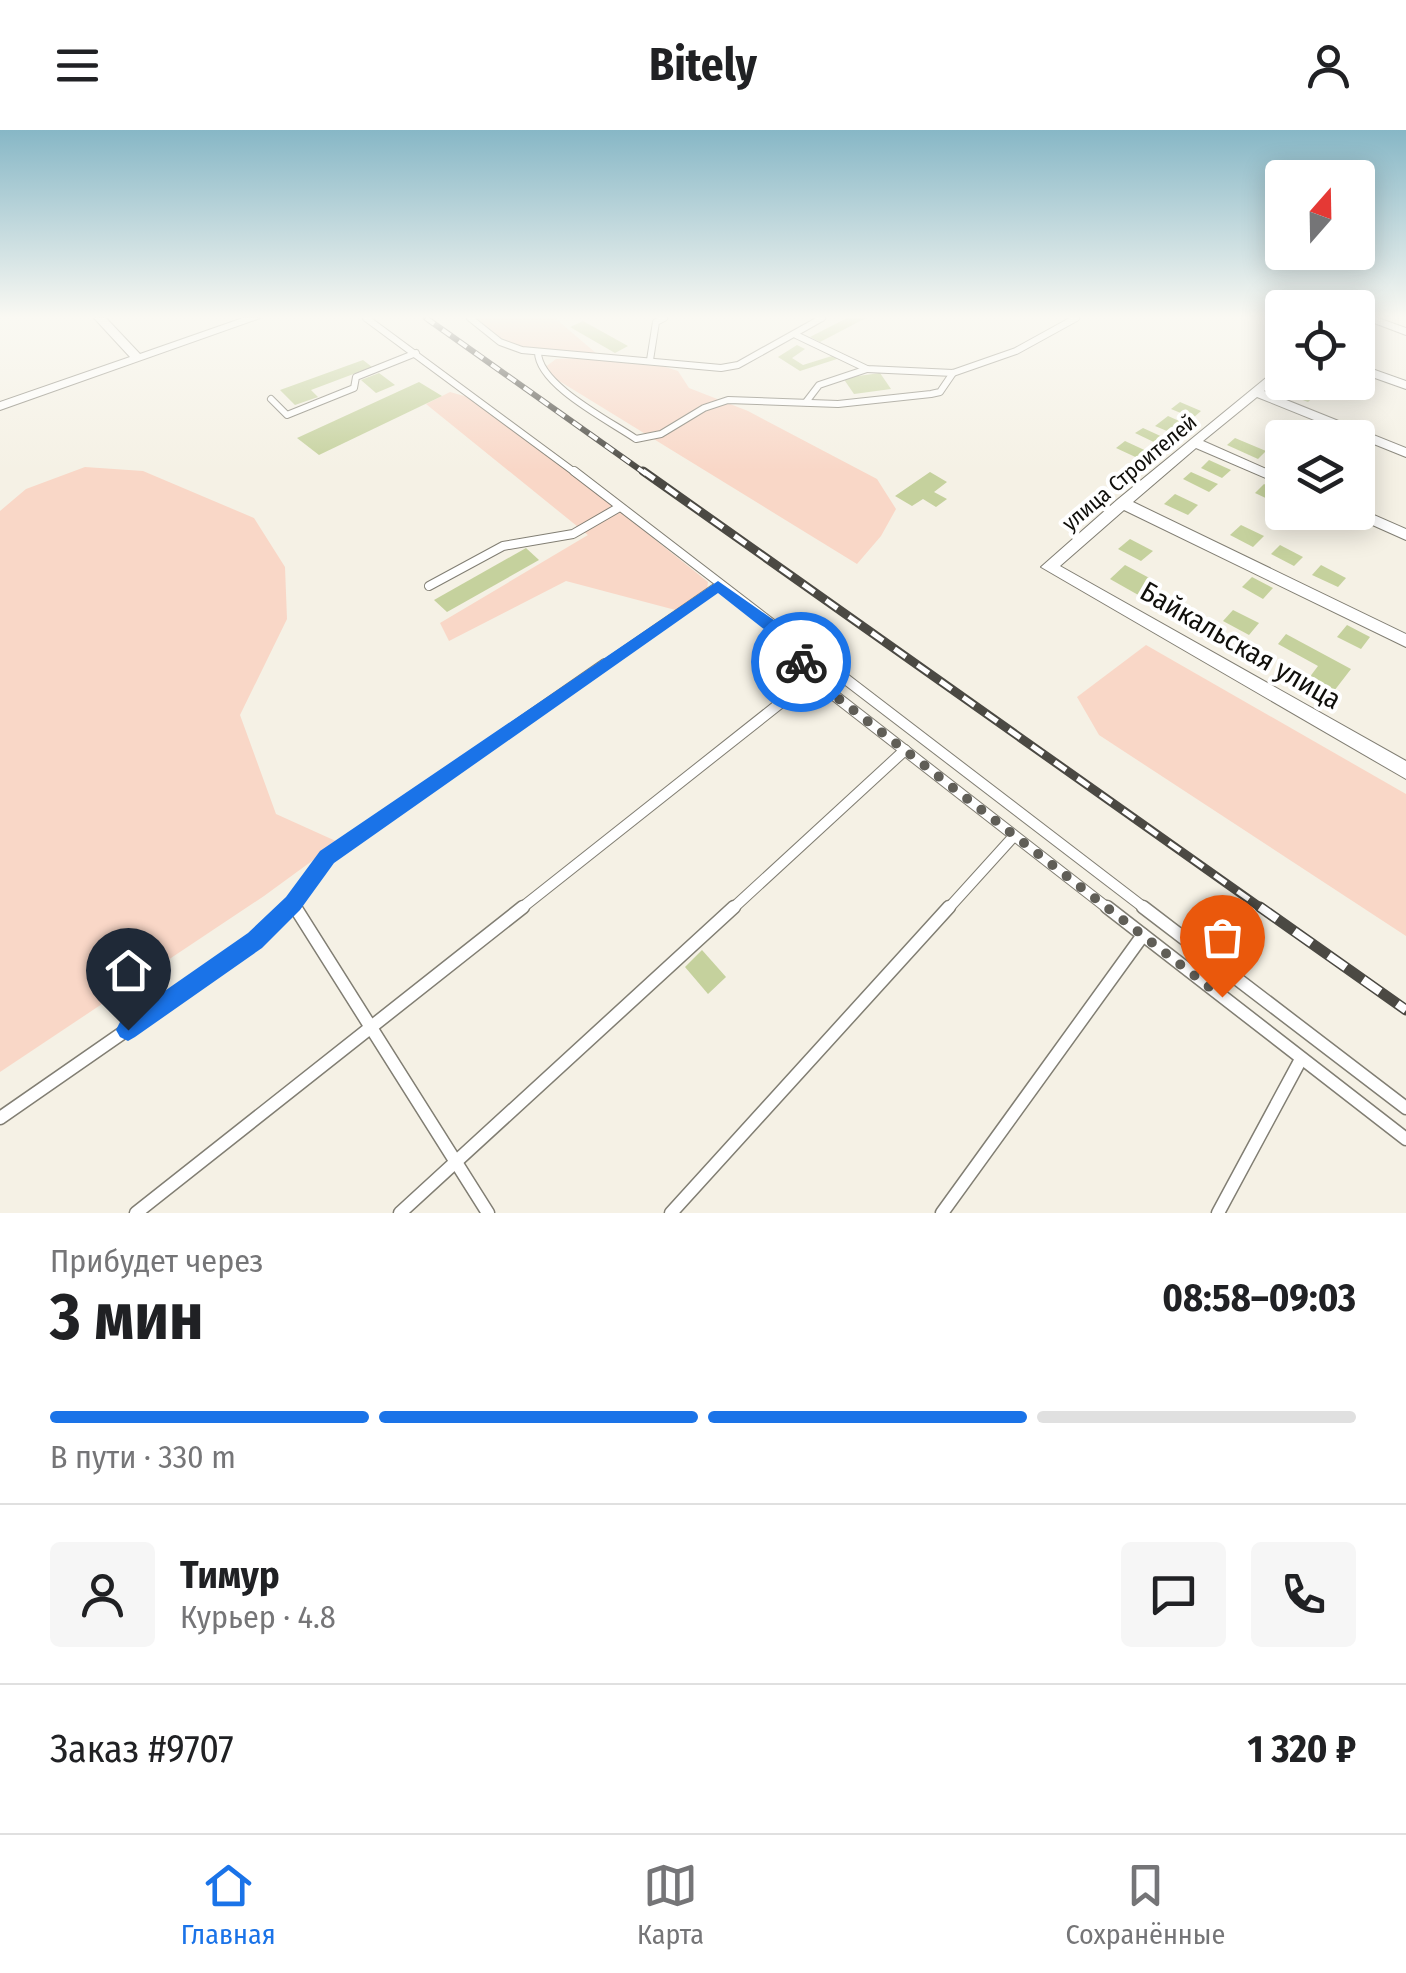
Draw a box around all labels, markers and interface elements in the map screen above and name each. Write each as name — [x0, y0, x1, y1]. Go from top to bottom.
icon: menu — [50, 38, 105, 93]
text: Bitely — [649, 38, 757, 92]
icon: person — [1301, 38, 1356, 93]
north arrow — [1265, 160, 1375, 270]
map controls — [1265, 160, 1375, 530]
button: locate — [1265, 290, 1375, 400]
street label: улица Строителей — [1057, 408, 1202, 537]
button: layers — [1265, 420, 1375, 530]
street label: Байкальская улица — [1135, 575, 1347, 716]
courier — [751, 612, 851, 712]
icon: bike — [774, 635, 829, 690]
pin — [1180, 895, 1265, 998]
icon: bag — [1195, 910, 1250, 965]
pin — [86, 928, 171, 1031]
icon: home — [101, 943, 156, 998]
text: Прибудет через — [50, 1242, 263, 1280]
text: 08:58–09:03 — [1162, 1275, 1356, 1321]
text: 3 мин — [50, 1278, 203, 1356]
text: В пути · 330 m — [50, 1438, 236, 1476]
button: person — [50, 1542, 155, 1647]
button: chat — [1121, 1542, 1226, 1647]
button: phone — [1251, 1542, 1356, 1647]
text: Тимур — [180, 1552, 280, 1598]
text: Курьер · 4.8 — [180, 1598, 336, 1636]
text: Заказ #9707 — [50, 1726, 234, 1772]
text: 1 320 ₽ — [1248, 1726, 1356, 1772]
tab: Главная — [181, 1858, 276, 1951]
tab: Карта — [637, 1858, 704, 1951]
tab: Сохранённые — [1065, 1858, 1225, 1951]

